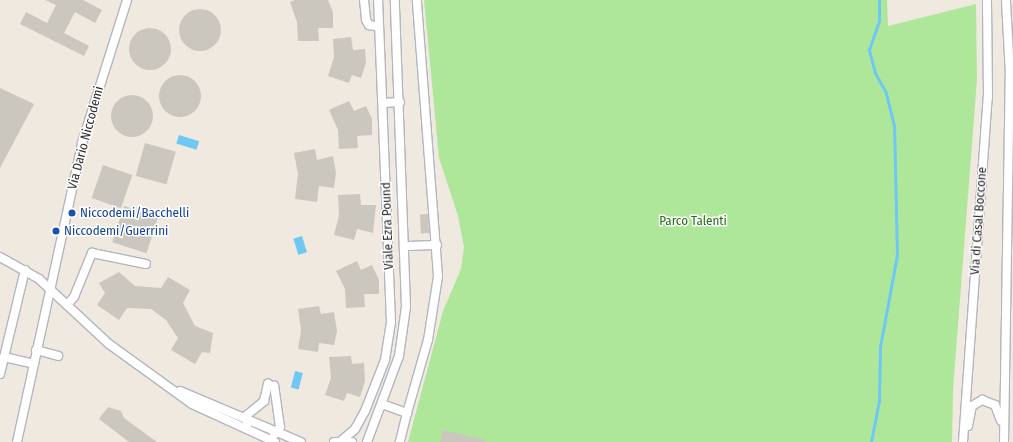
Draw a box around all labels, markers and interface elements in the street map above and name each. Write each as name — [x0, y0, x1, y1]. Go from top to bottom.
street label: Via Dario Niccodemi — [65, 85, 107, 191]
street label: Via di Casal Boccone — [967, 166, 991, 276]
street label: Viale Ezra Pound — [379, 182, 397, 270]
place label: Niccodemi/Bacchelli — [80, 205, 189, 221]
marker: Niccodemi/Bacchelli — [67, 208, 77, 218]
park label: Parco Talenti — [659, 213, 727, 229]
place label: Niccodemi/Guerrini — [64, 223, 168, 239]
marker: Niccodemi/Guerrini — [51, 226, 61, 236]

